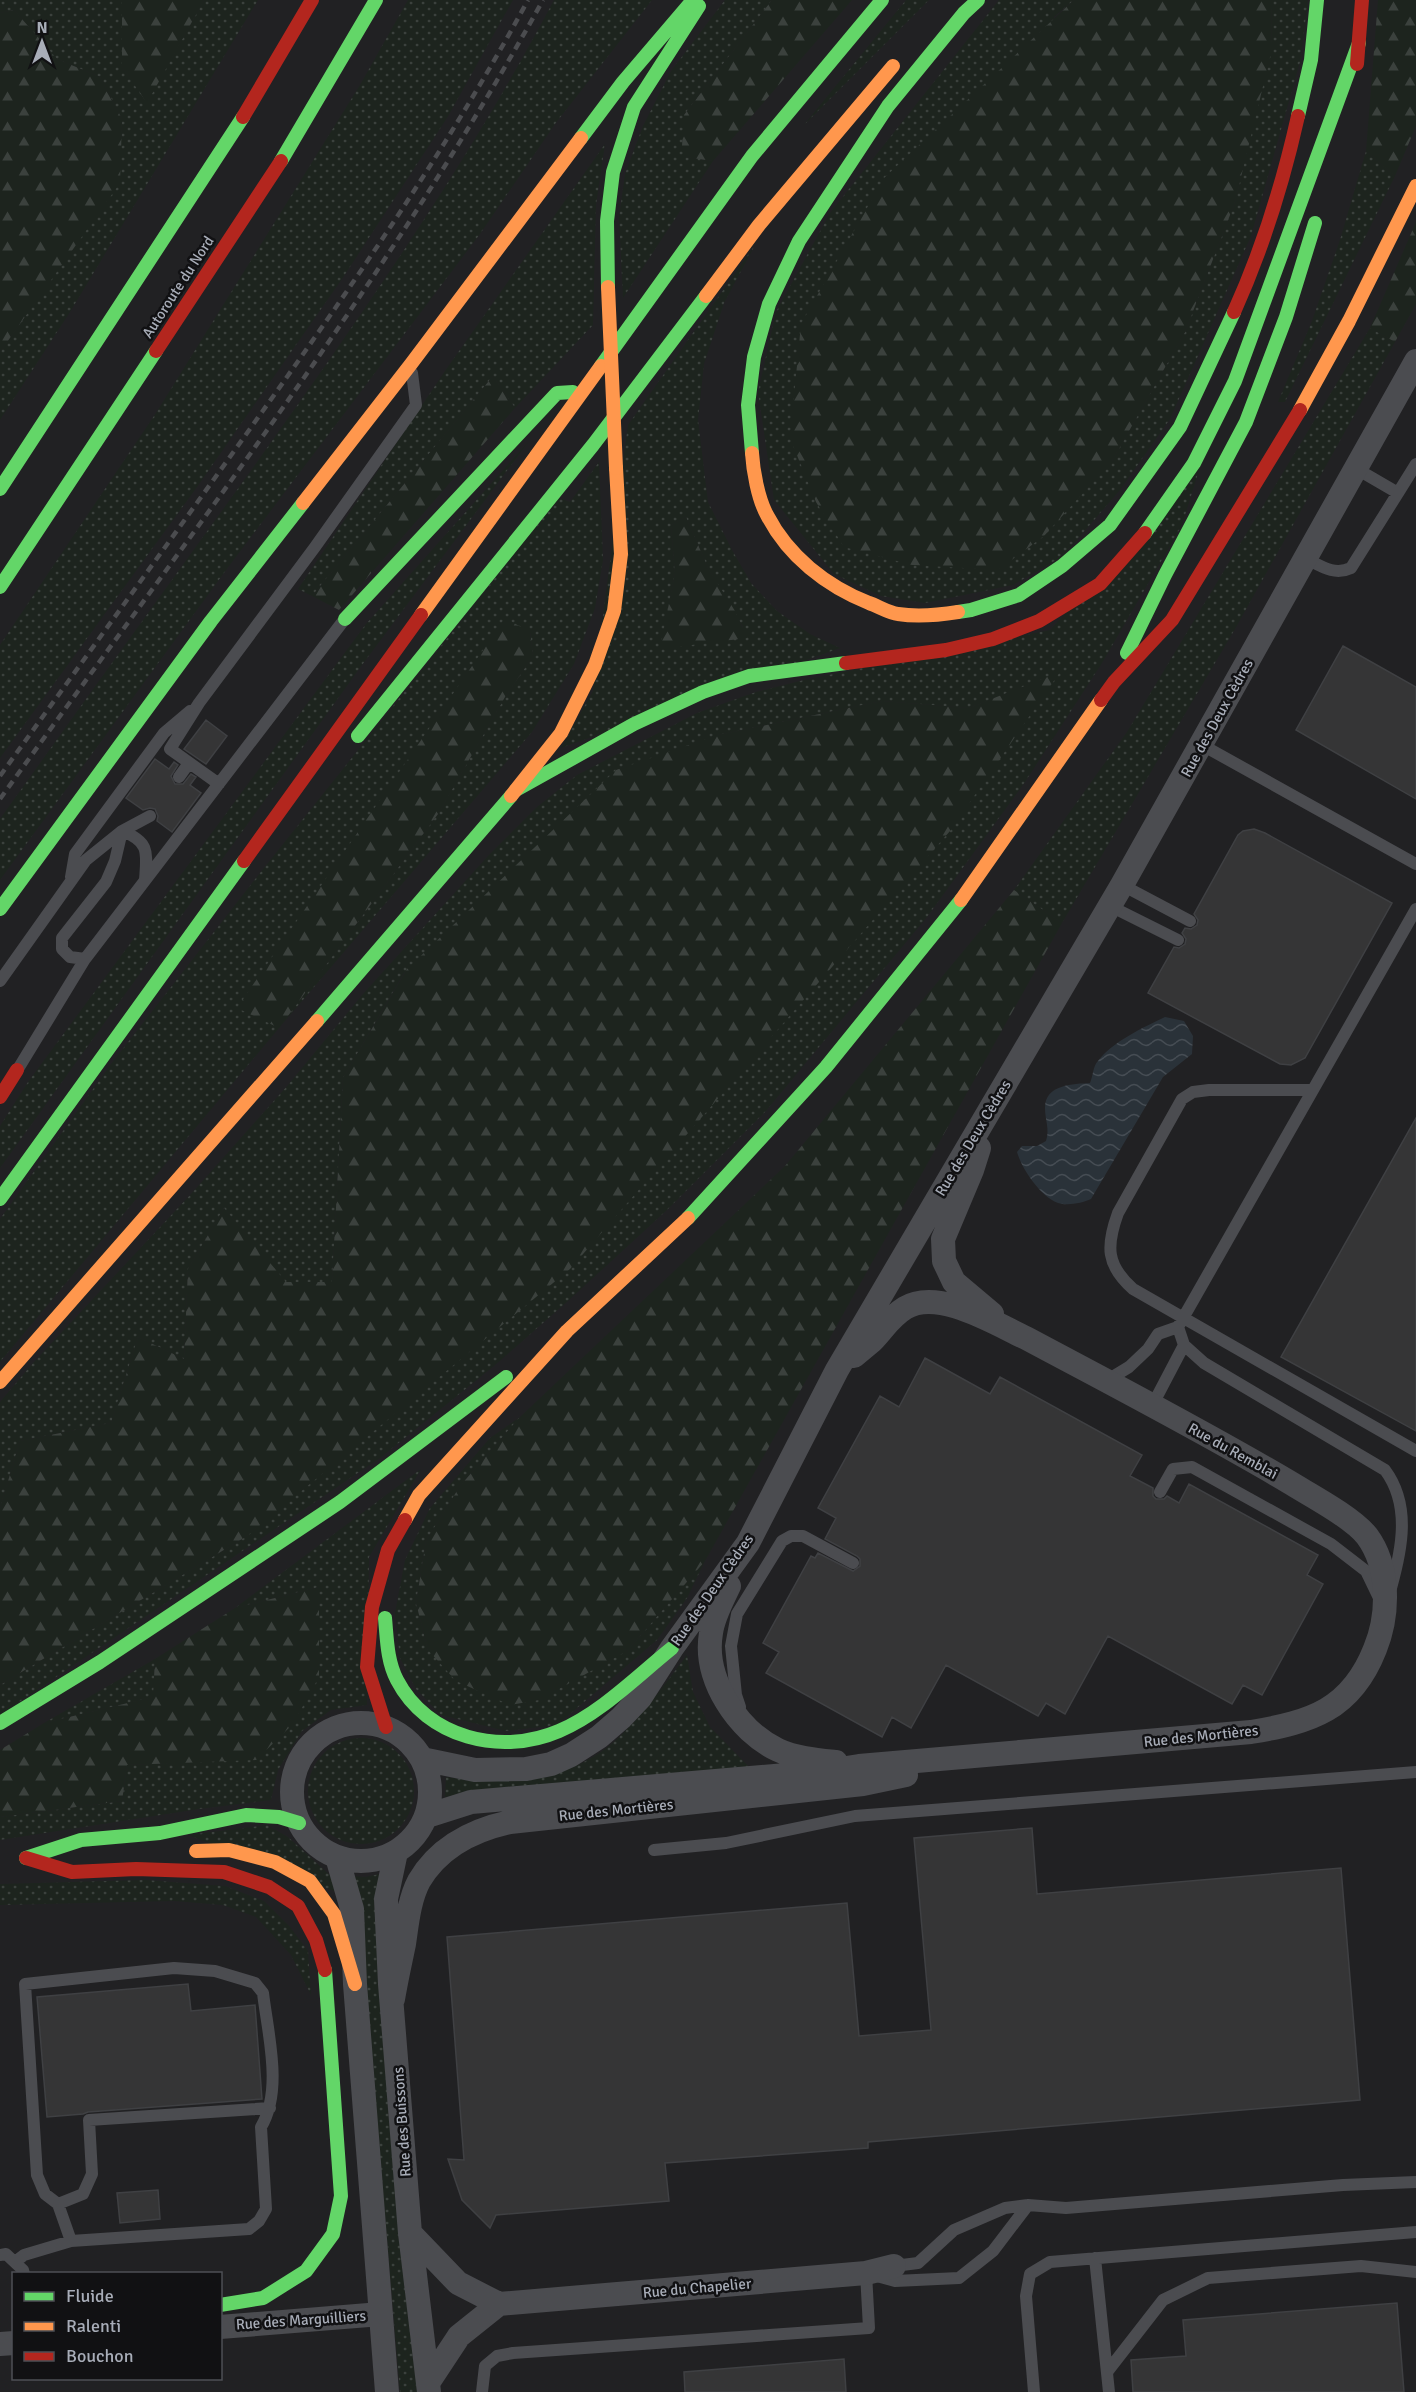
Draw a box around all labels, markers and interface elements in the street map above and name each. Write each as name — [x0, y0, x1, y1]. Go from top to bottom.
north arrow — [12, 12, 72, 72]
text: N — [36, 18, 48, 38]
street label: Autoroute du Nord — [138, 233, 218, 341]
street label: Rue des Deux Cèdres — [1177, 655, 1257, 780]
street label: Rue des Deux Cèdres — [931, 1076, 1015, 1199]
street label: Rue du Remblai — [1185, 1419, 1281, 1483]
street label: Rue des Deux Cèdres — [667, 1530, 758, 1649]
street label: Rue des Mortières — [1143, 1721, 1260, 1751]
street label: Rue des Mortières — [558, 1795, 675, 1825]
street label: Rue des Buissons — [389, 2066, 415, 2177]
legend — [12, 2272, 222, 2380]
street label: Rue du Chapelier — [642, 2274, 752, 2302]
text: Fluide — [66, 2285, 114, 2307]
street label: Rue des Marguilliers — [235, 2306, 367, 2334]
text: Ralenti — [66, 2315, 121, 2337]
text: Bouchon — [66, 2345, 134, 2367]

